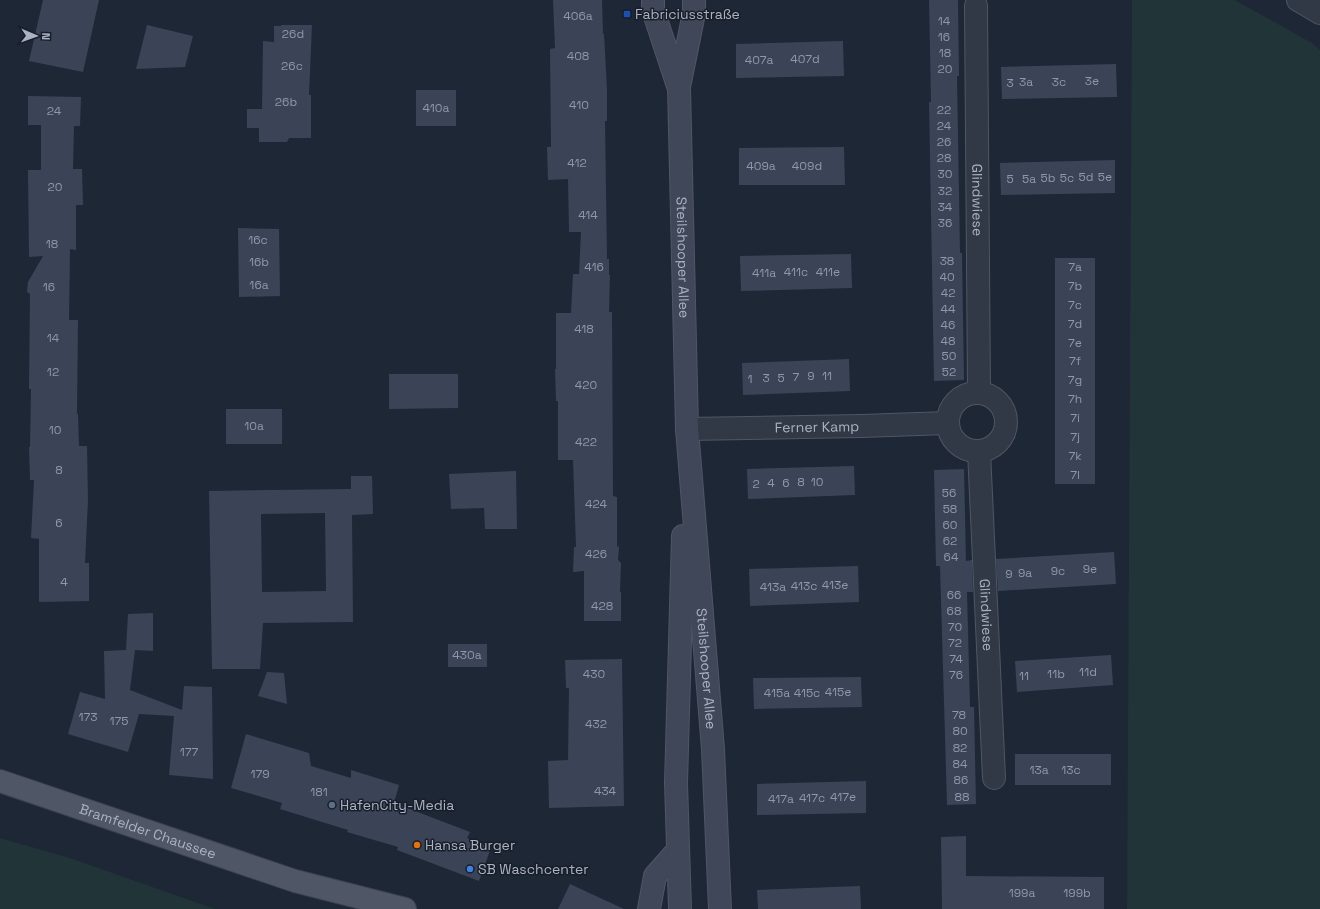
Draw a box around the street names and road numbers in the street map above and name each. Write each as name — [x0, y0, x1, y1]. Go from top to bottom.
street label: Glindwiese — [968, 164, 987, 236]
street label: Steilshooper Allee — [673, 196, 693, 318]
street label: Ferner Kamp — [775, 417, 859, 436]
street label: Glindwiese — [976, 578, 997, 651]
street label: Steilshooper Allee — [693, 607, 720, 730]
street label: Bramfelder Chaussee — [77, 800, 219, 863]

